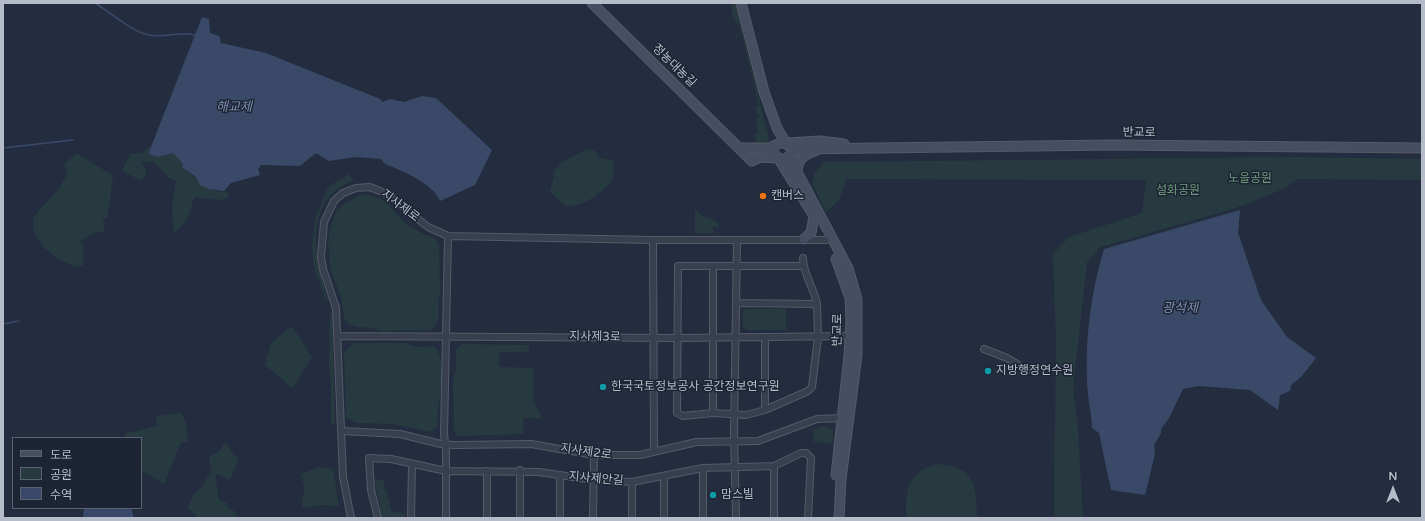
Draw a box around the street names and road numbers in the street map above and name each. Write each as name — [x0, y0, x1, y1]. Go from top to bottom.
street label: 정농대농길 — [649, 42, 699, 90]
street label: 반교로 — [1122, 126, 1156, 140]
street label: 지사제로 — [378, 187, 422, 225]
street label: 반교로 — [831, 313, 845, 347]
street label: 지사제3로 — [569, 329, 621, 345]
street label: 지사제2로 — [559, 441, 613, 463]
street label: 지사제안길 — [568, 469, 624, 489]

